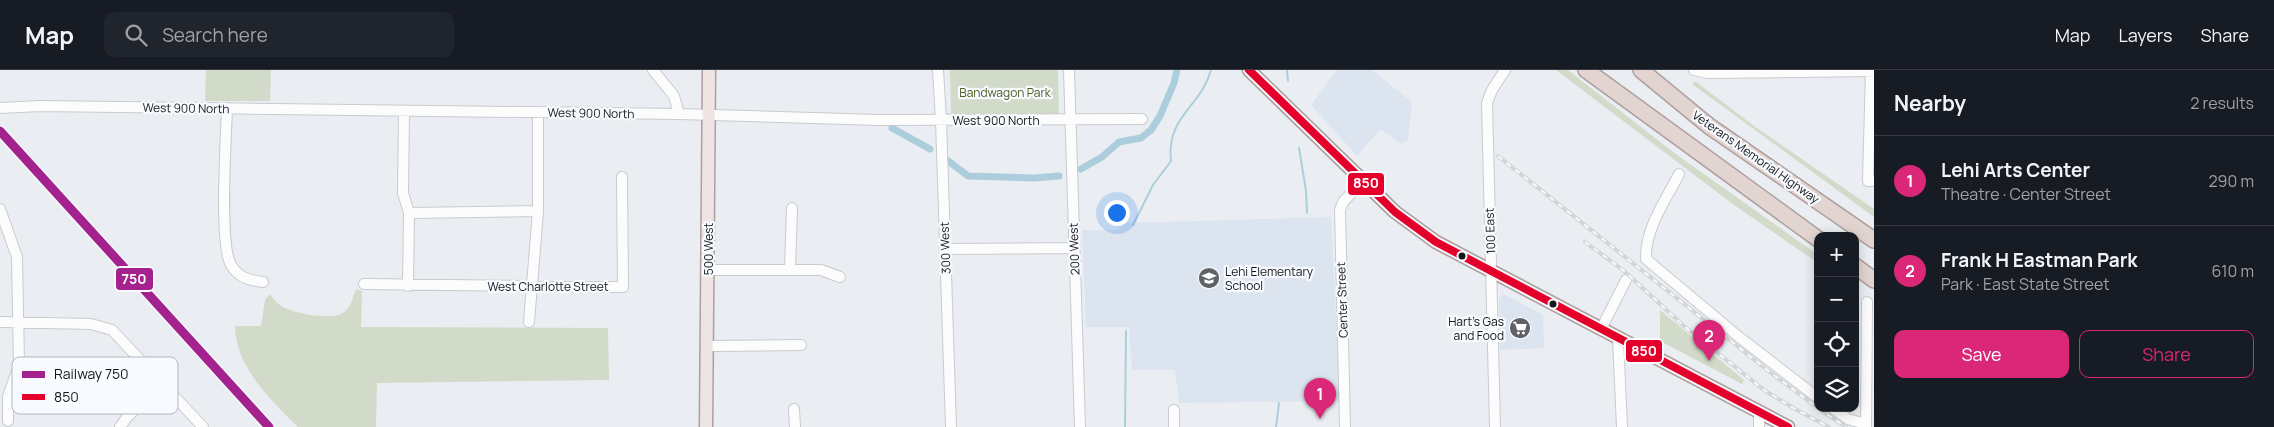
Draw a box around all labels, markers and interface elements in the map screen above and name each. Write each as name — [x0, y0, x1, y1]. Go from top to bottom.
search box — [104, 12, 454, 57]
text: Map — [25, 18, 74, 51]
icon: search — [122, 21, 150, 49]
text: Search here — [162, 22, 268, 48]
text: Map — [2055, 23, 2090, 47]
text: Layers — [2118, 23, 2172, 47]
text: Share — [2200, 23, 2249, 47]
park label: Bandwagon Park — [959, 84, 1052, 101]
text: Nearby — [1894, 89, 1966, 117]
text: 2 results — [2190, 92, 2254, 114]
street label: West 900 North — [142, 99, 230, 117]
street label: West 900 North — [547, 104, 635, 122]
street label: Veterans Memorial Highway — [1689, 107, 1824, 208]
street label: West 900 North — [952, 112, 1040, 129]
text: Lehi Arts Center — [1941, 157, 2090, 183]
text: 1 — [1906, 170, 1914, 192]
text: 290 m — [2208, 170, 2254, 192]
line badge: 850 — [1347, 172, 1385, 196]
text: 850 — [1353, 173, 1379, 192]
text: Theatre · Center Street — [1941, 183, 2111, 205]
your location — [1104, 200, 1130, 226]
street label: 100 East — [1481, 207, 1499, 254]
street label: 300 West — [936, 221, 954, 274]
street label: 200 West — [1065, 222, 1083, 276]
street label: 500 West — [700, 223, 717, 275]
map controls — [1814, 232, 1859, 412]
button: + — [1814, 232, 1859, 277]
text: Frank H Eastman Park — [1941, 247, 2138, 273]
unlabelled marker — [1457, 251, 1467, 261]
text: 2 — [1905, 260, 1915, 282]
text: 610 m — [2212, 260, 2254, 282]
street label: Center Street — [1332, 261, 1352, 338]
place label: Lehi Elementary School — [1225, 263, 1314, 294]
school or university icon: Lehi Elementary School — [1197, 266, 1221, 290]
line badge: 750 — [115, 267, 154, 291]
text: 750 — [122, 269, 146, 288]
text: Park · East State Street — [1941, 273, 2110, 295]
button: − — [1814, 277, 1859, 322]
street label: West Charlotte Street — [487, 278, 609, 295]
unlabelled marker — [1548, 299, 1558, 309]
place label: Hart's Gas and Food — [1448, 313, 1504, 344]
supermarket icon: Hart's Gas and Food — [1508, 316, 1532, 340]
pin: 2 — [1693, 320, 1725, 361]
button: locate — [1814, 322, 1859, 367]
button: Save — [1894, 330, 2069, 378]
button: Share — [2079, 330, 2254, 378]
line badge: 850 — [1625, 339, 1663, 363]
text: 850 — [1631, 341, 1657, 360]
legend — [12, 357, 178, 414]
text: Railway 750 — [54, 364, 129, 383]
button: layers — [1814, 367, 1859, 412]
pin: 1 — [1304, 378, 1336, 419]
text: 850 — [54, 387, 79, 406]

